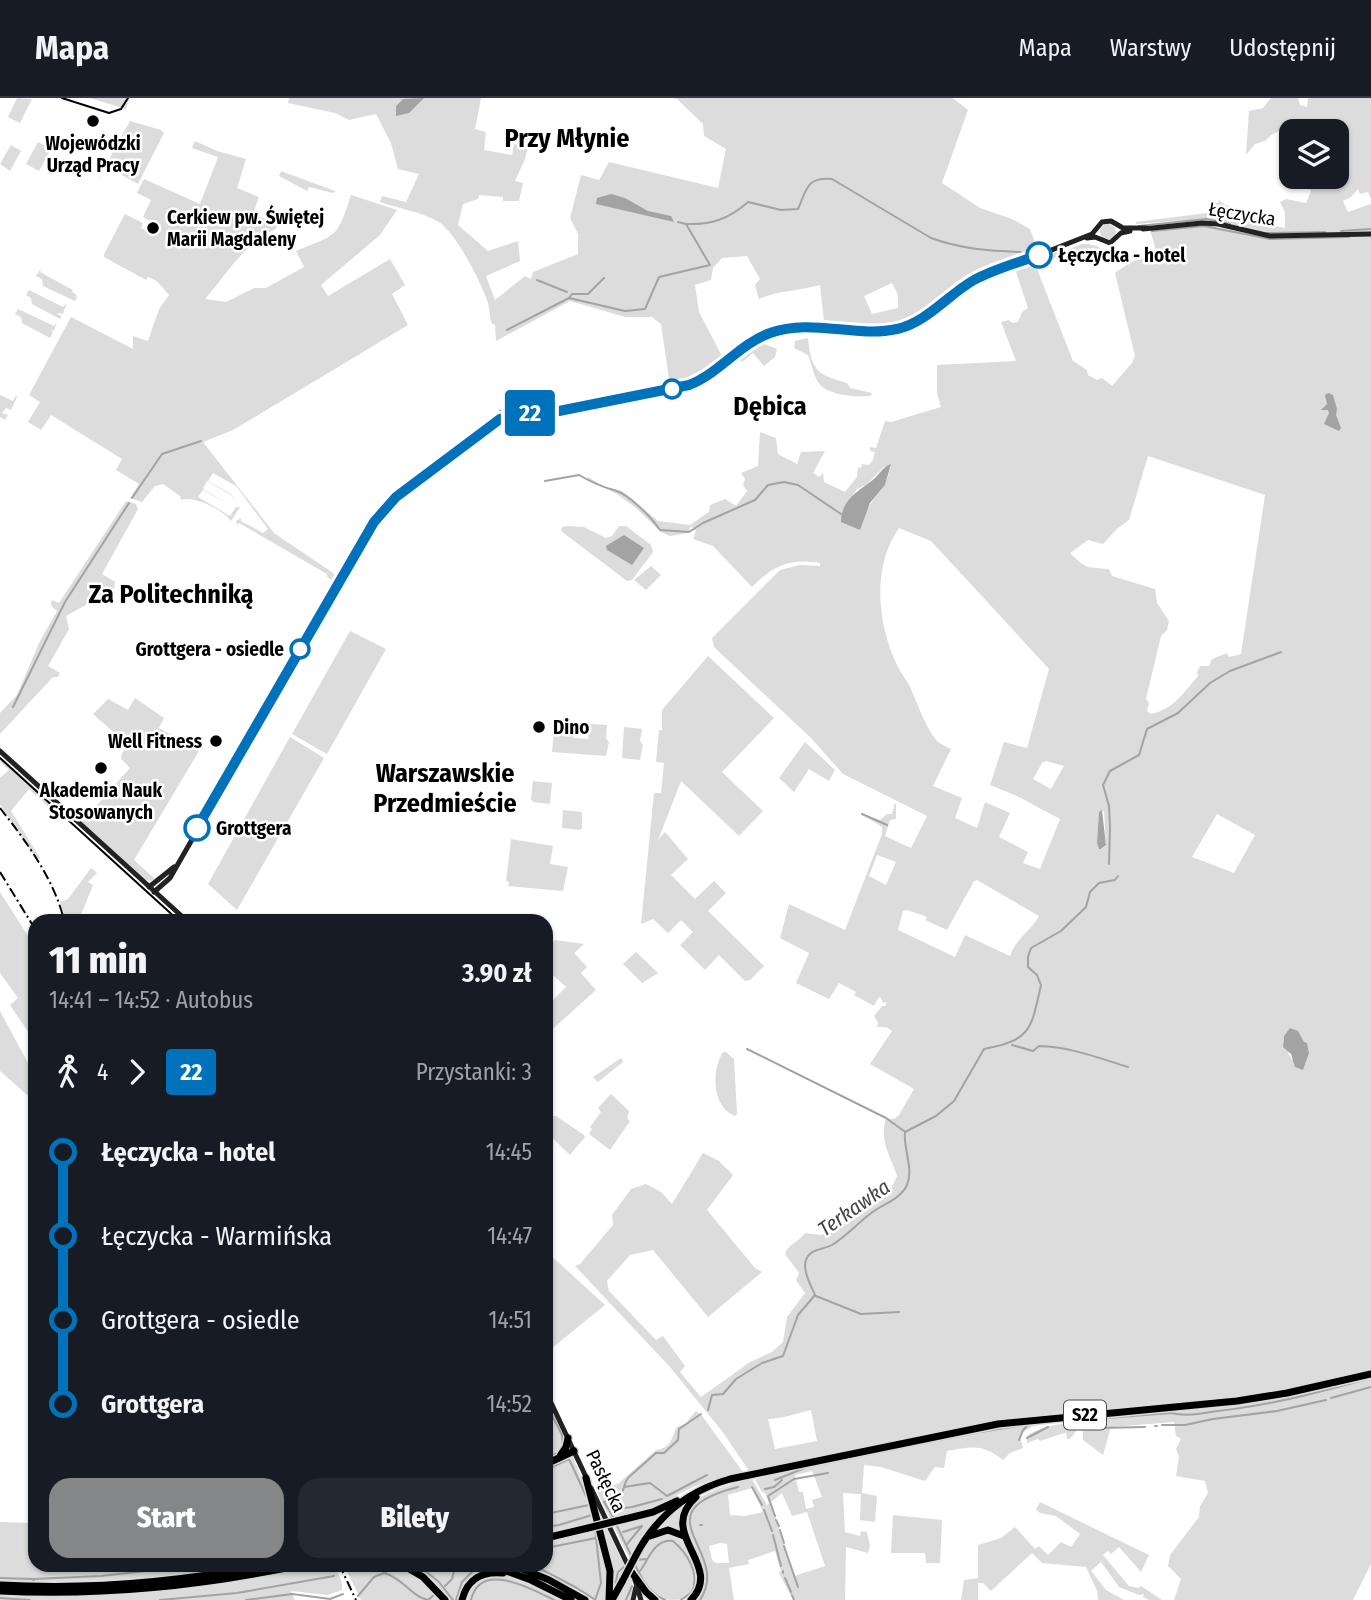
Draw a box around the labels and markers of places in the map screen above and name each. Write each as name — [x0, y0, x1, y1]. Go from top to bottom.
marker: Wojewódzki Urząd Pracy — [85, 113, 101, 129]
place label: Wojewódzki Urząd Pracy — [45, 132, 141, 177]
place label: Cerkiew pw. Świętej Marii Magdaleny — [167, 204, 324, 251]
marker: Cerkiew pw. Świętej Marii Magdaleny — [145, 220, 161, 236]
marker: Łęczycka - hotel — [1026, 242, 1052, 268]
place label: Łęczycka - hotel — [1058, 244, 1186, 267]
unlabelled marker — [662, 379, 682, 399]
place label: Grottgera - osiedle — [135, 638, 284, 661]
marker: Grottgera - osiedle — [290, 639, 310, 659]
place label: Dino — [553, 716, 589, 739]
marker: Dino — [531, 719, 547, 735]
place label: Well Fitness — [108, 730, 203, 753]
marker: Well Fitness — [208, 733, 224, 749]
marker: Akademia Nauk Stosowanych — [93, 760, 109, 776]
place label: Akademia Nauk Stosowanych — [39, 779, 162, 824]
marker: Grottgera — [184, 815, 210, 841]
place label: Grottgera — [216, 817, 291, 840]

